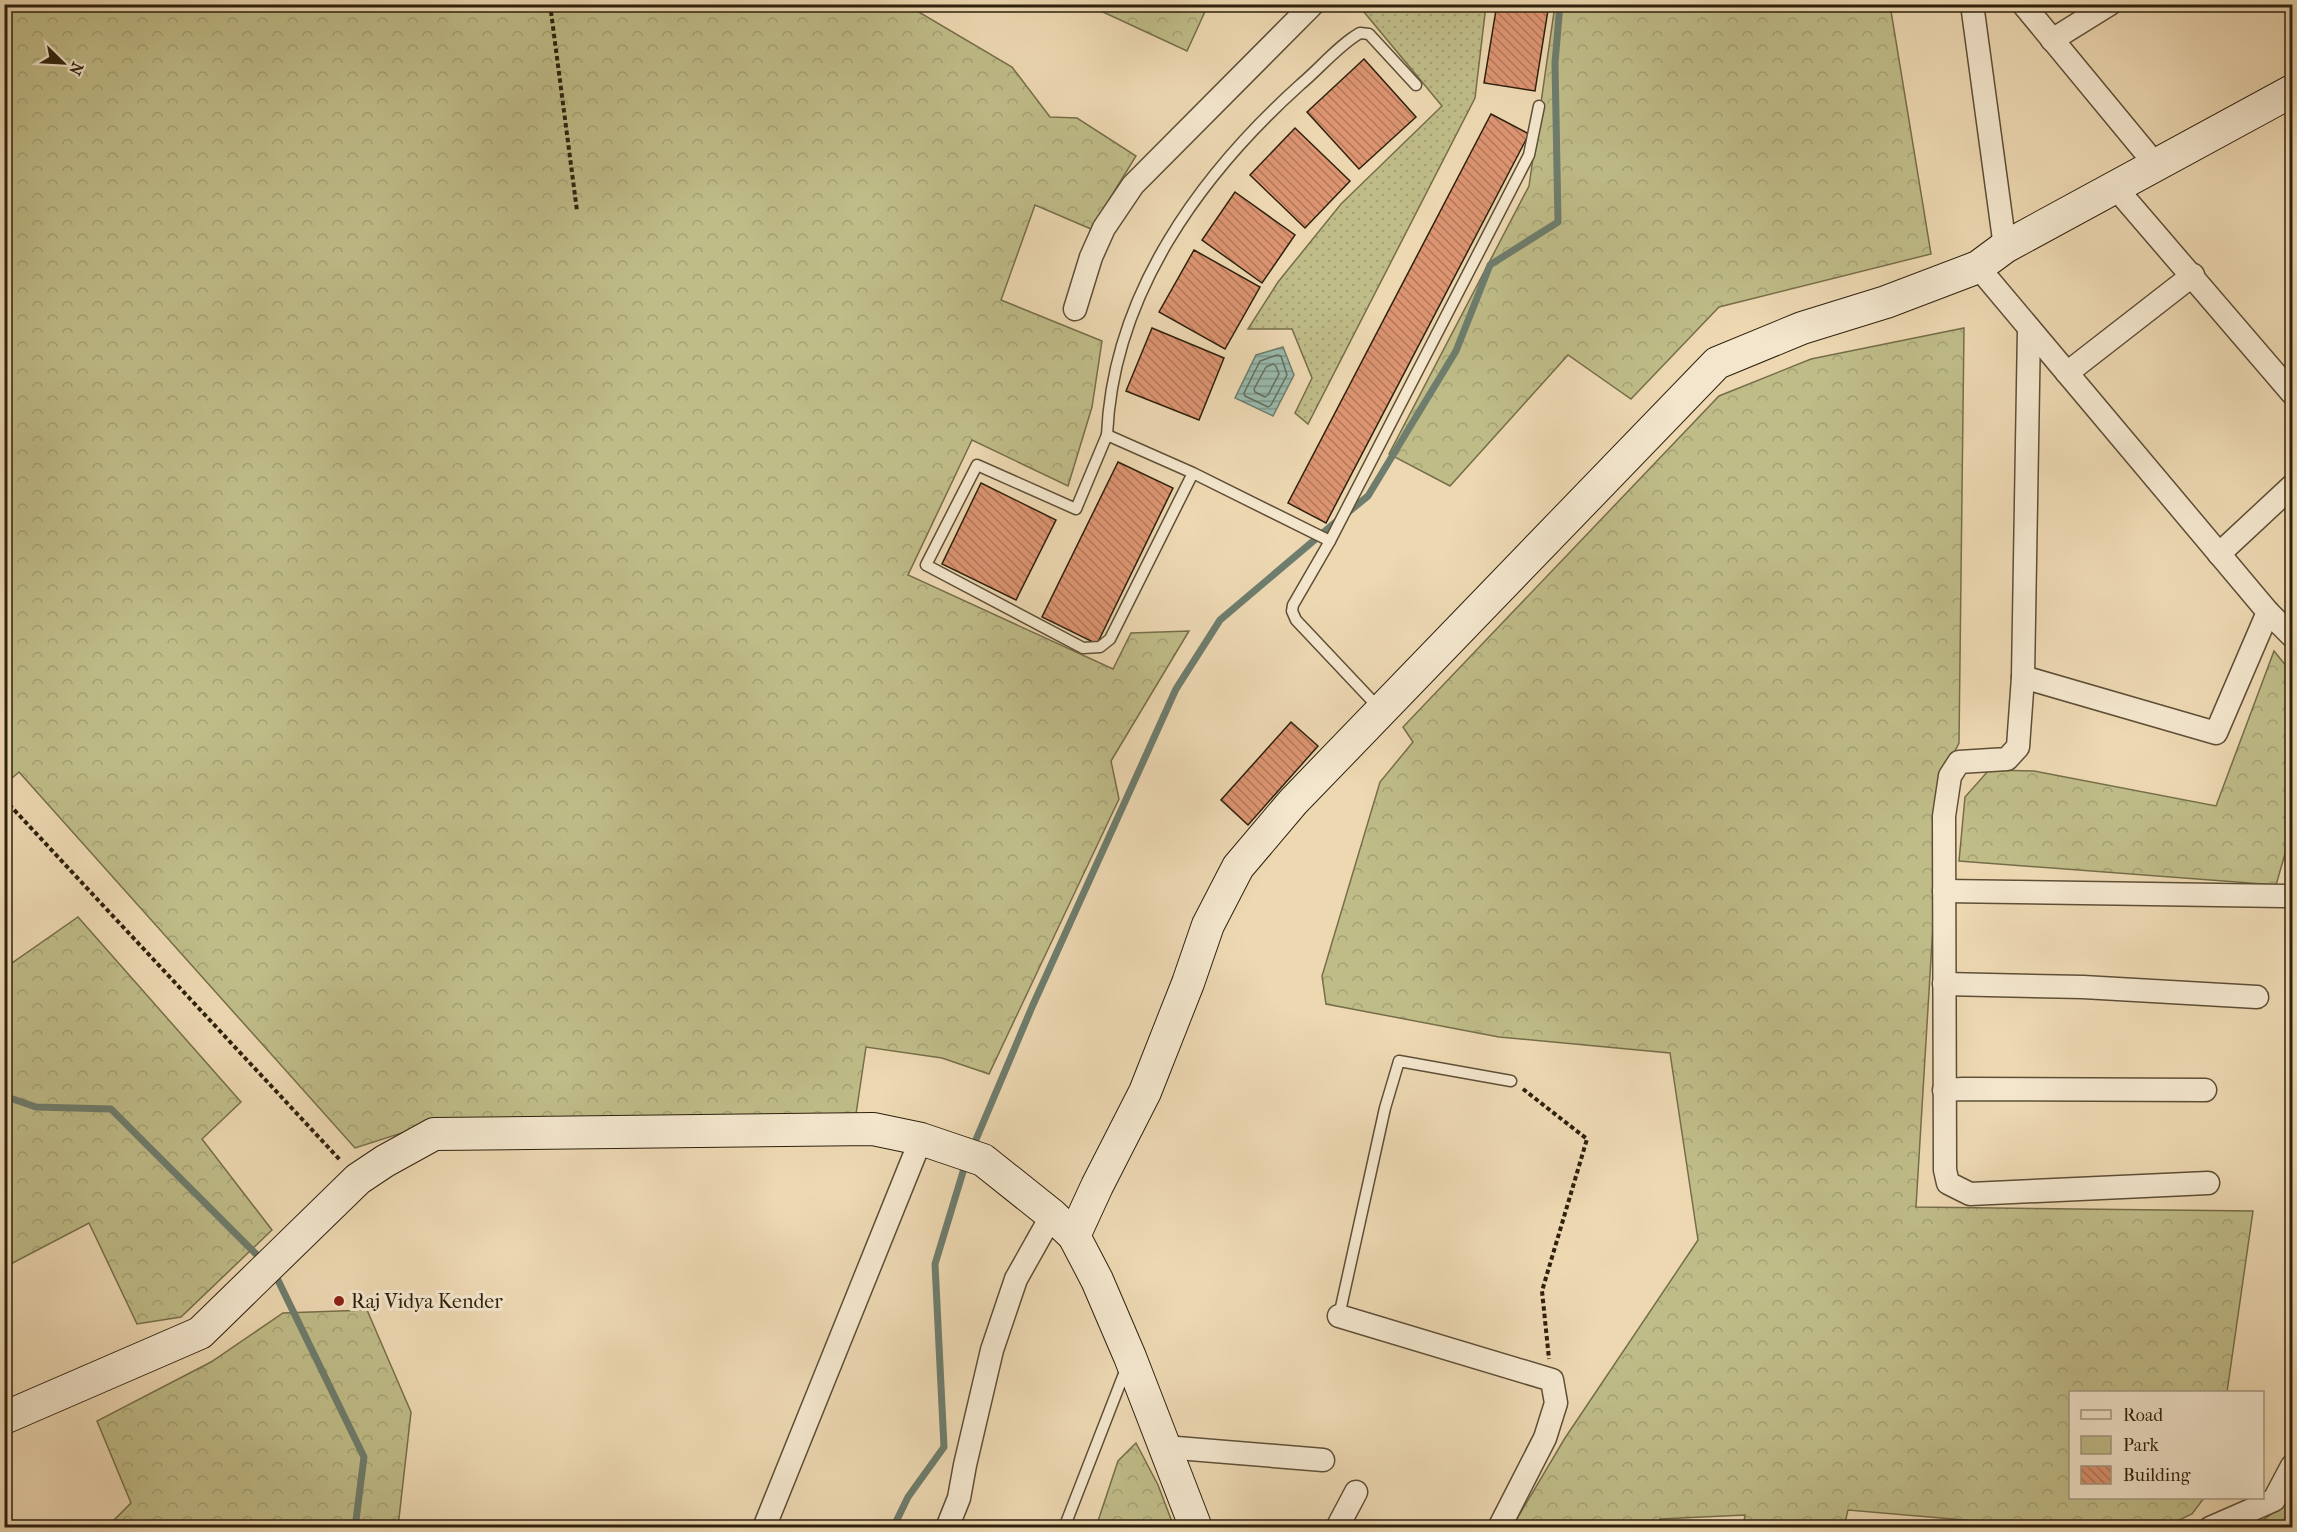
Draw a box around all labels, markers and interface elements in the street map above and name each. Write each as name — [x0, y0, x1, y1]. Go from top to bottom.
north arrow — [33, 33, 93, 93]
text: N — [65, 59, 87, 79]
place label: Raj Vidya Kender — [351, 1290, 503, 1313]
marker: Raj Vidya Kender — [332, 1294, 346, 1308]
legend — [2069, 1391, 2264, 1499]
text: Road — [2123, 1405, 2163, 1426]
text: Park — [2123, 1435, 2160, 1456]
text: Building — [2123, 1465, 2191, 1486]

